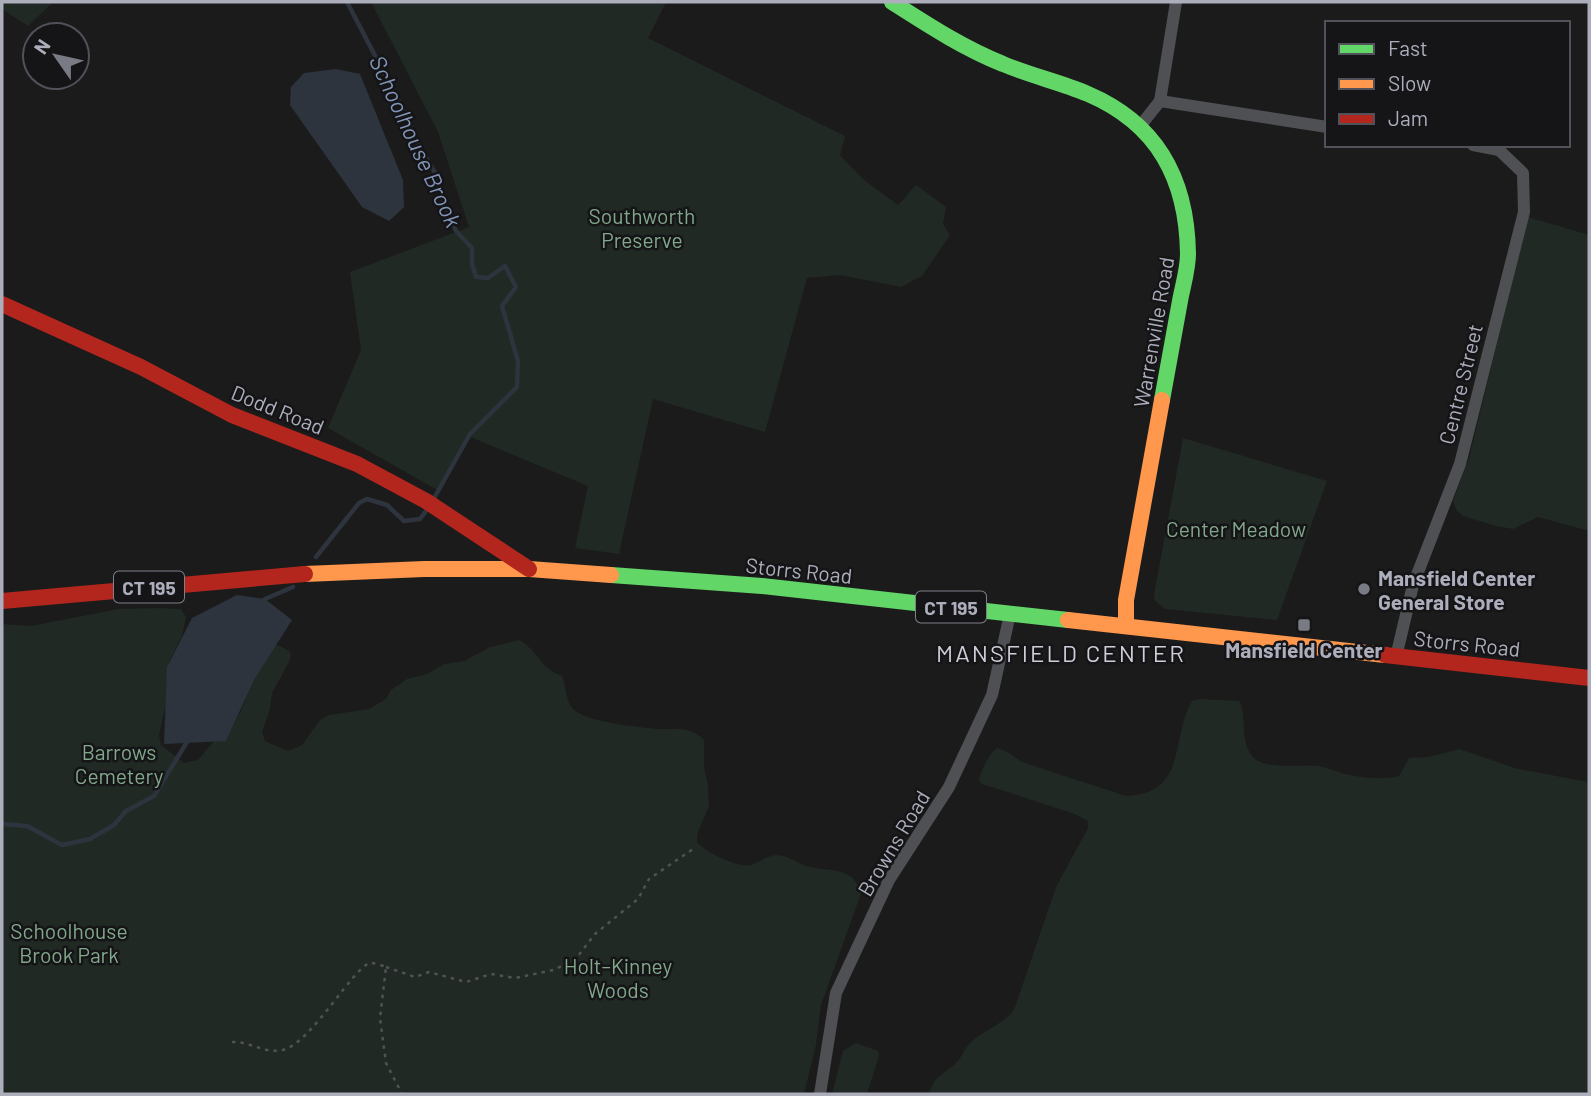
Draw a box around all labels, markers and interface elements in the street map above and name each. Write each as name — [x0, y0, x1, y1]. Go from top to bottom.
north arrow — [21, 21, 91, 91]
legend — [1325, 21, 1570, 147]
text: N — [28, 35, 55, 58]
text: Fast — [1388, 35, 1428, 60]
water label: Schoolhouse Brook — [364, 51, 468, 231]
text: Slow — [1388, 70, 1431, 95]
text: Jam — [1388, 105, 1428, 130]
park label: Southworth Preserve — [589, 203, 695, 252]
street label: Warrenville Road — [1127, 255, 1179, 409]
street label: Centre Street — [1433, 321, 1487, 447]
street label: Dodd Road — [228, 379, 328, 439]
park label: Center Meadow — [1166, 516, 1306, 541]
street label: Storrs Road — [744, 552, 854, 588]
place label: Mansfield Center General Store — [1378, 565, 1535, 614]
road number: CT 195 — [114, 572, 184, 602]
marker: Mansfield Center General Store — [1356, 581, 1372, 597]
road number: CT 195 — [916, 592, 986, 622]
marker: Mansfield Center — [1296, 617, 1312, 633]
street label: Storrs Road — [1412, 625, 1522, 661]
place label: Mansfield Center — [1225, 637, 1383, 662]
district label: MANSFIELD CENTER — [936, 638, 1186, 667]
park label: Barrows Cemetery — [75, 739, 164, 788]
street label: Browns Road — [852, 786, 934, 900]
park label: Schoolhouse Brook Park — [10, 918, 128, 967]
park label: Holt–Kinney Woods — [564, 953, 673, 1002]

